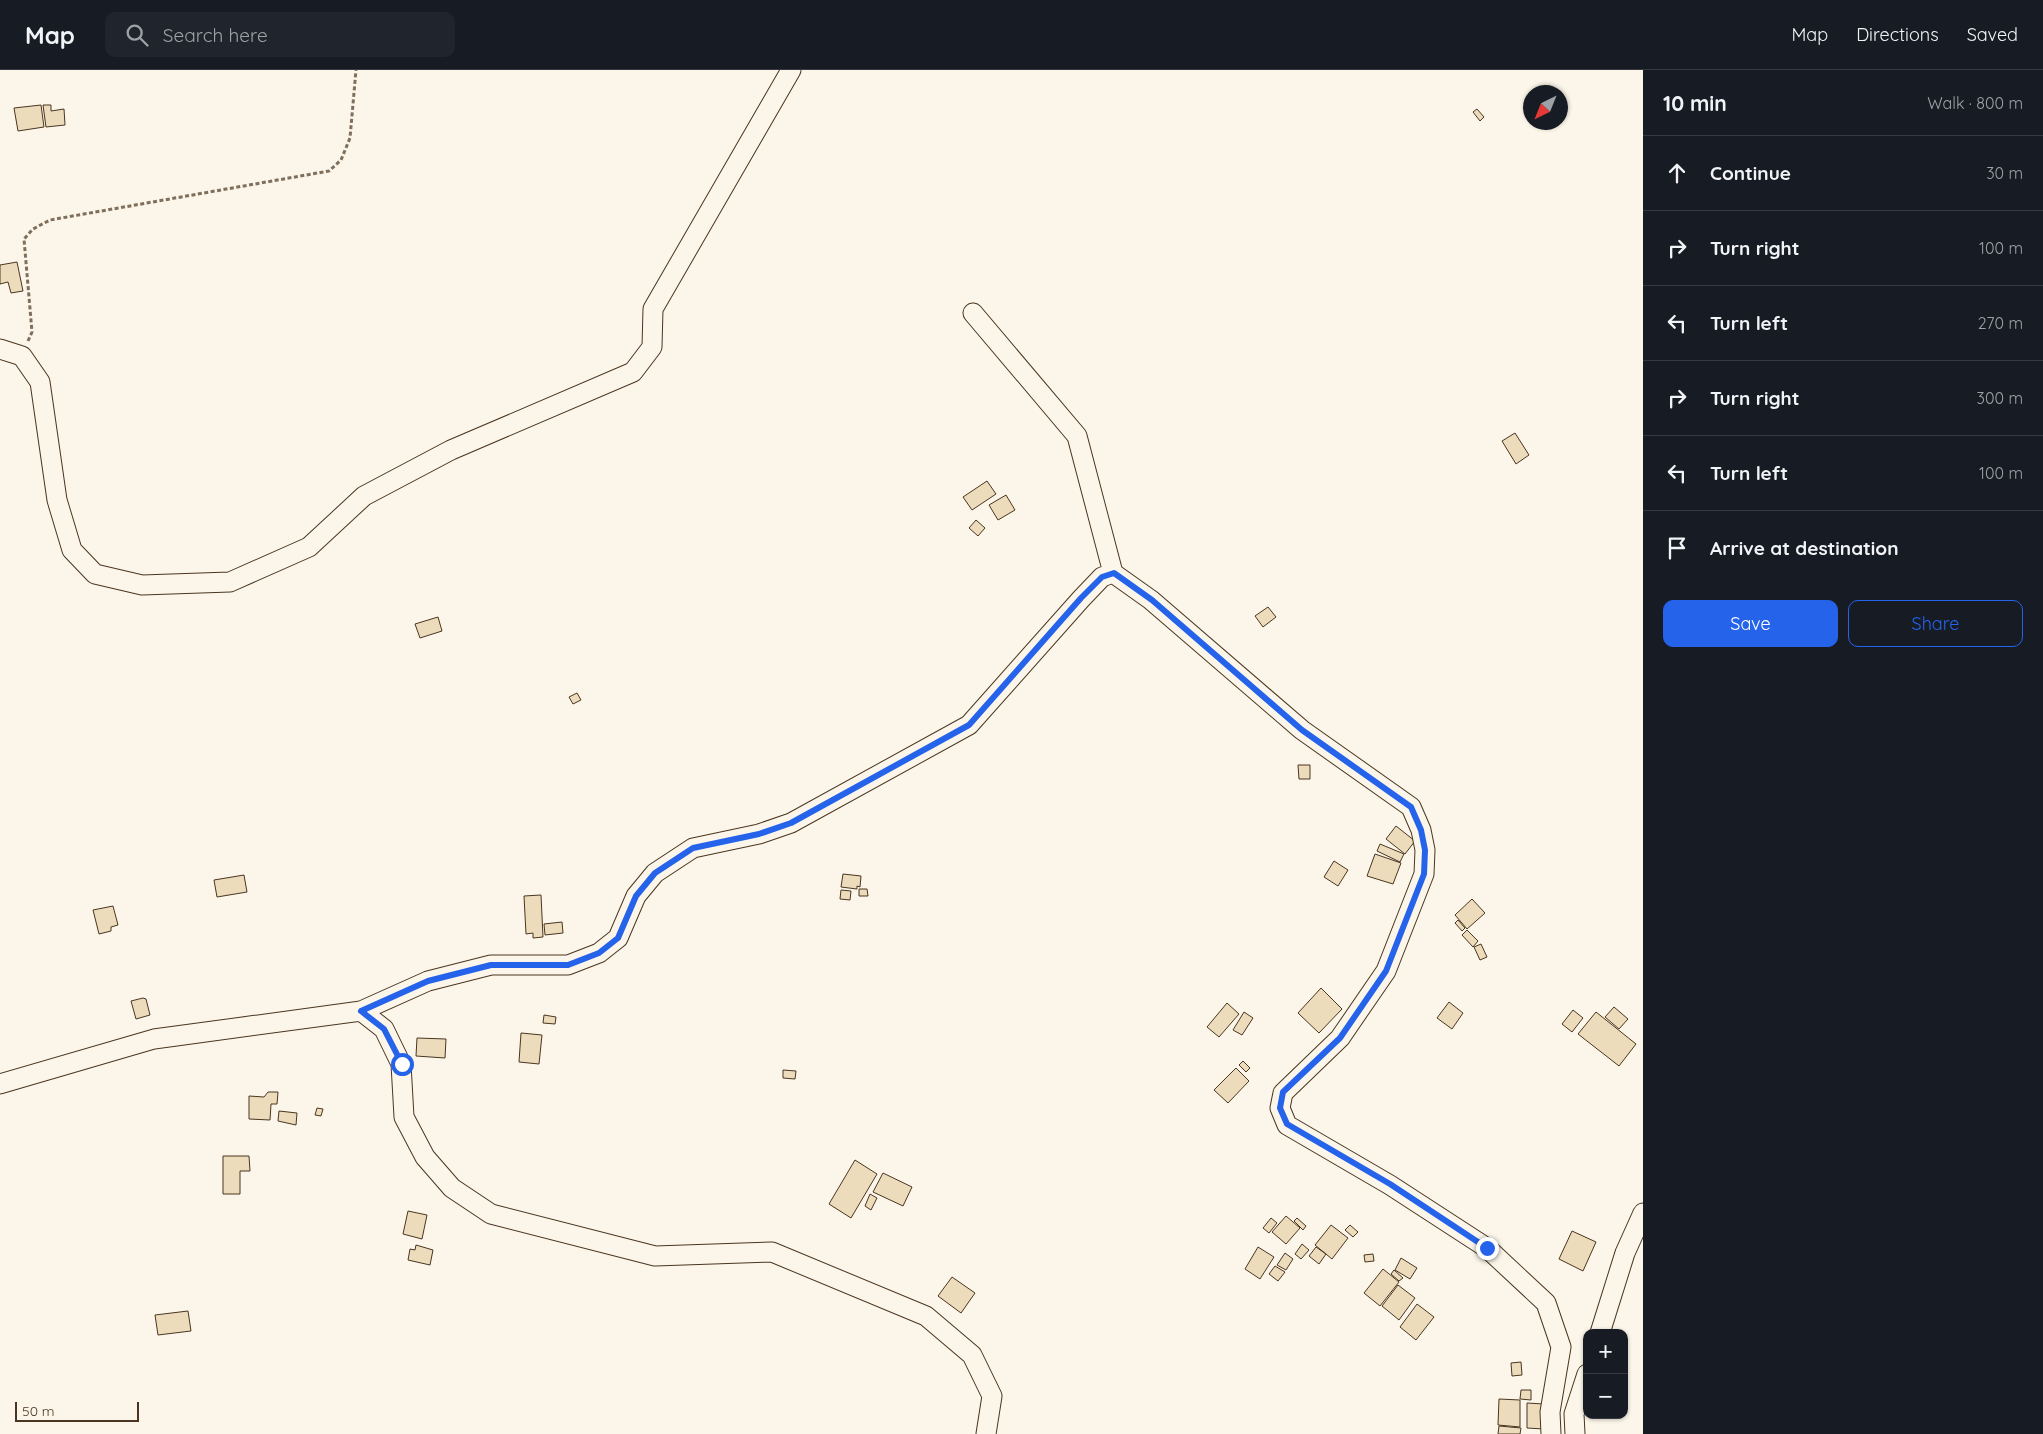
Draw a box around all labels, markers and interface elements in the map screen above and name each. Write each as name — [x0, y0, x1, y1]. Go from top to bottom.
search box — [105, 12, 455, 57]
text: Map — [25, 20, 75, 50]
icon: search — [123, 21, 151, 49]
text: Search here — [163, 23, 268, 47]
text: Map — [1791, 23, 1828, 46]
text: Directions — [1856, 23, 1939, 46]
text: Saved — [1967, 23, 2018, 46]
north arrow — [1523, 85, 1568, 130]
text: 10 min — [1663, 90, 1727, 116]
text: Walk · 800 m — [1927, 93, 2023, 113]
icon: ahead — [1663, 159, 1691, 187]
text: Continue — [1710, 161, 1791, 185]
text: 30 m — [1986, 163, 2023, 183]
icon: right — [1663, 234, 1691, 262]
text: Turn right — [1710, 236, 1799, 260]
text: 100 m — [1979, 238, 2023, 258]
icon: left — [1663, 309, 1691, 337]
text: Turn left — [1710, 311, 1788, 335]
text: 270 m — [1978, 313, 2023, 333]
icon: right — [1663, 384, 1691, 412]
text: Turn right — [1710, 386, 1799, 410]
text: 300 m — [1977, 388, 2023, 408]
icon: left — [1663, 459, 1691, 487]
text: Turn left — [1710, 461, 1788, 485]
text: 100 m — [1979, 463, 2023, 483]
icon: arrive — [1663, 534, 1691, 562]
text: Arrive at destination — [1710, 536, 1899, 560]
button: Save — [1663, 600, 1838, 647]
button: Share — [1848, 600, 2023, 647]
route start — [391, 1053, 414, 1076]
route end — [1476, 1237, 1499, 1260]
map controls — [1583, 1329, 1628, 1419]
button: + — [1583, 1329, 1628, 1374]
button: − — [1583, 1374, 1628, 1419]
scale bar — [15, 1399, 139, 1422]
text: 50 m — [22, 1402, 55, 1420]

